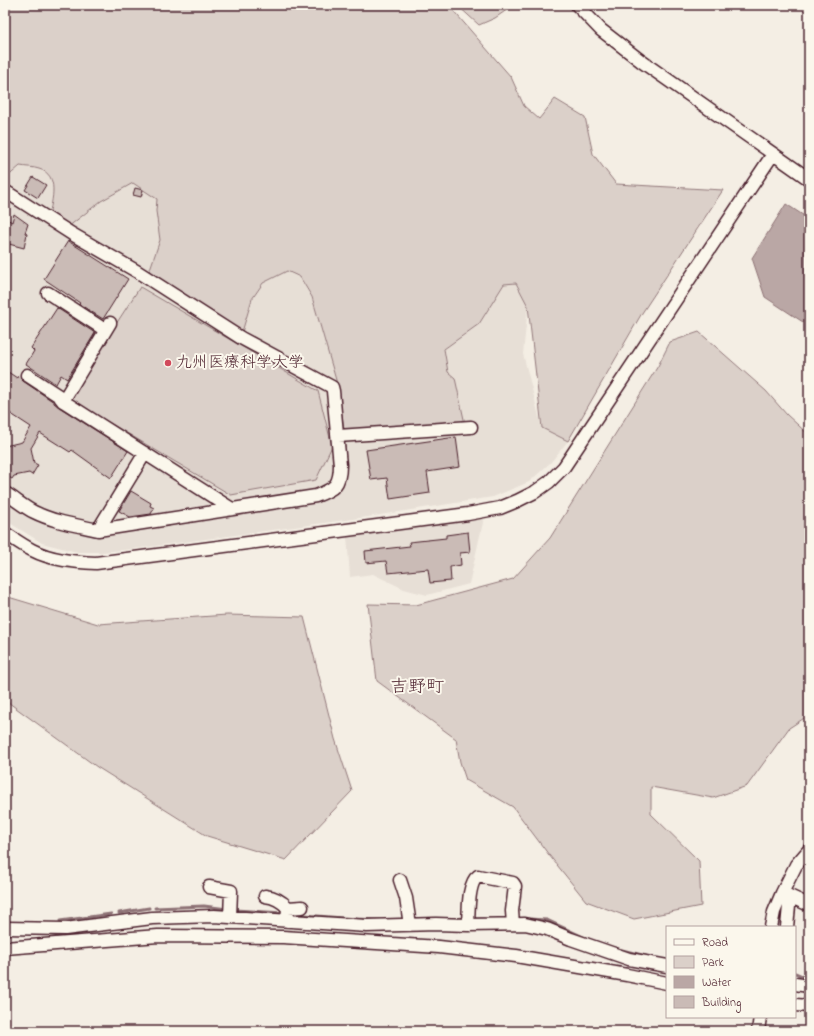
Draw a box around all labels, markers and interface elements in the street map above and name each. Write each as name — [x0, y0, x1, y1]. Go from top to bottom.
place label: 九州医療科学大学 — [176, 351, 304, 375]
marker: 九州医療科学大学 — [163, 358, 173, 368]
district label: 吉野町 — [390, 675, 444, 701]
legend — [666, 926, 796, 1018]
text: Road — [702, 934, 728, 952]
text: Park — [702, 954, 724, 972]
text: Water — [702, 974, 731, 992]
text: Building — [701, 994, 741, 1013]

